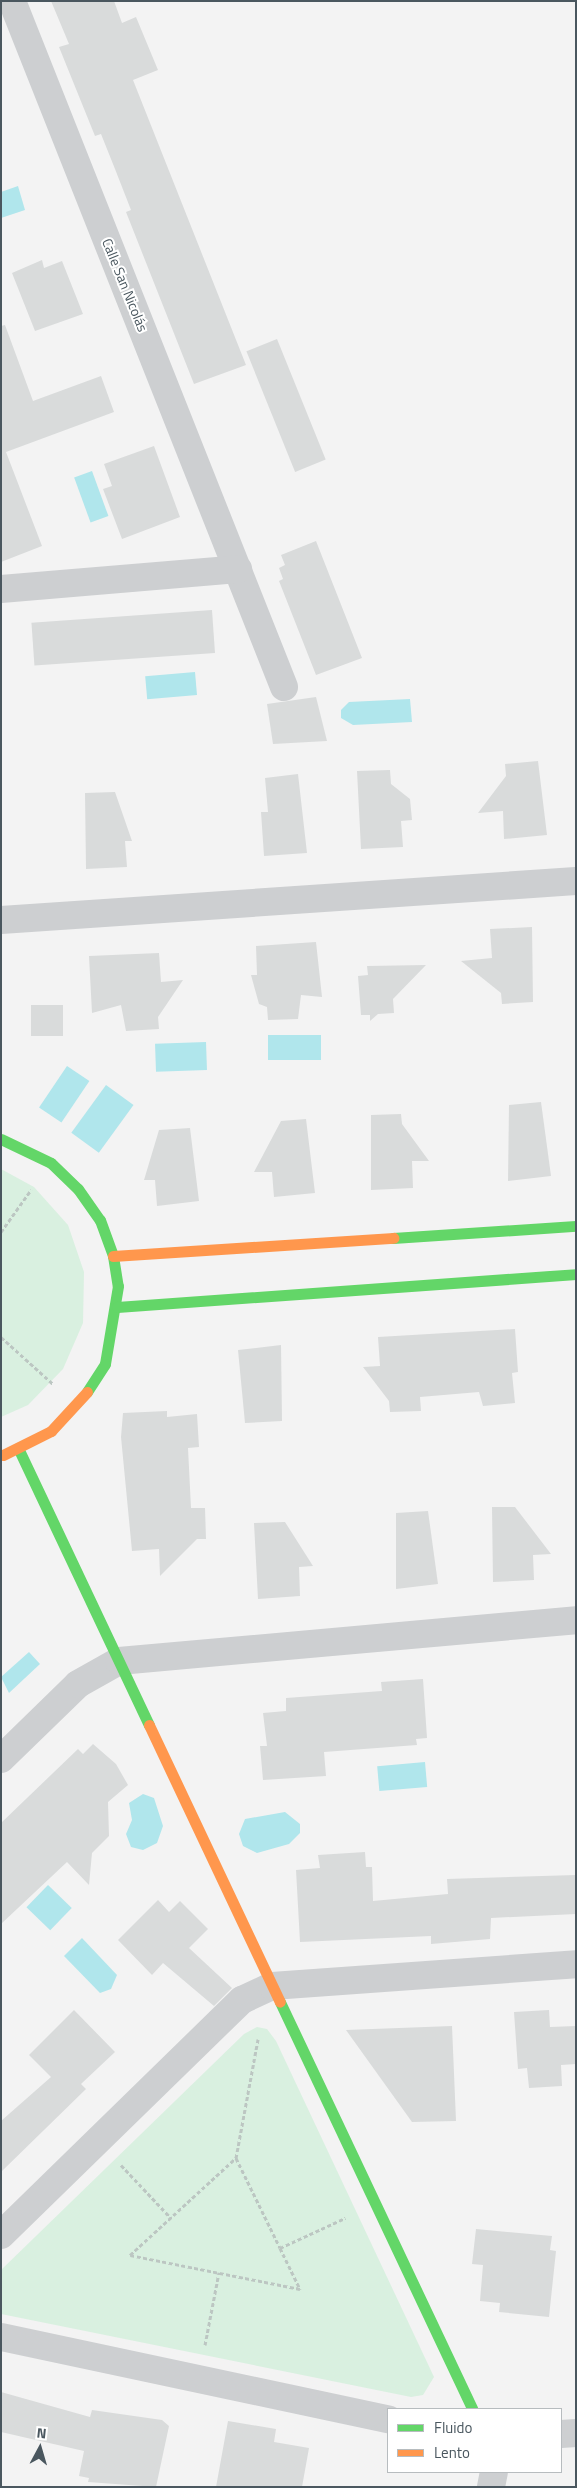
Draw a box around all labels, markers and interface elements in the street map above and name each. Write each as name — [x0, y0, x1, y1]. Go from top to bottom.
street label: Calle San Nicolás — [99, 236, 151, 334]
legend — [387, 2408, 562, 2473]
text: Fluido — [434, 2416, 472, 2439]
text: N — [36, 2422, 48, 2444]
north arrow — [15, 2423, 65, 2473]
text: Lento — [434, 2441, 470, 2464]

